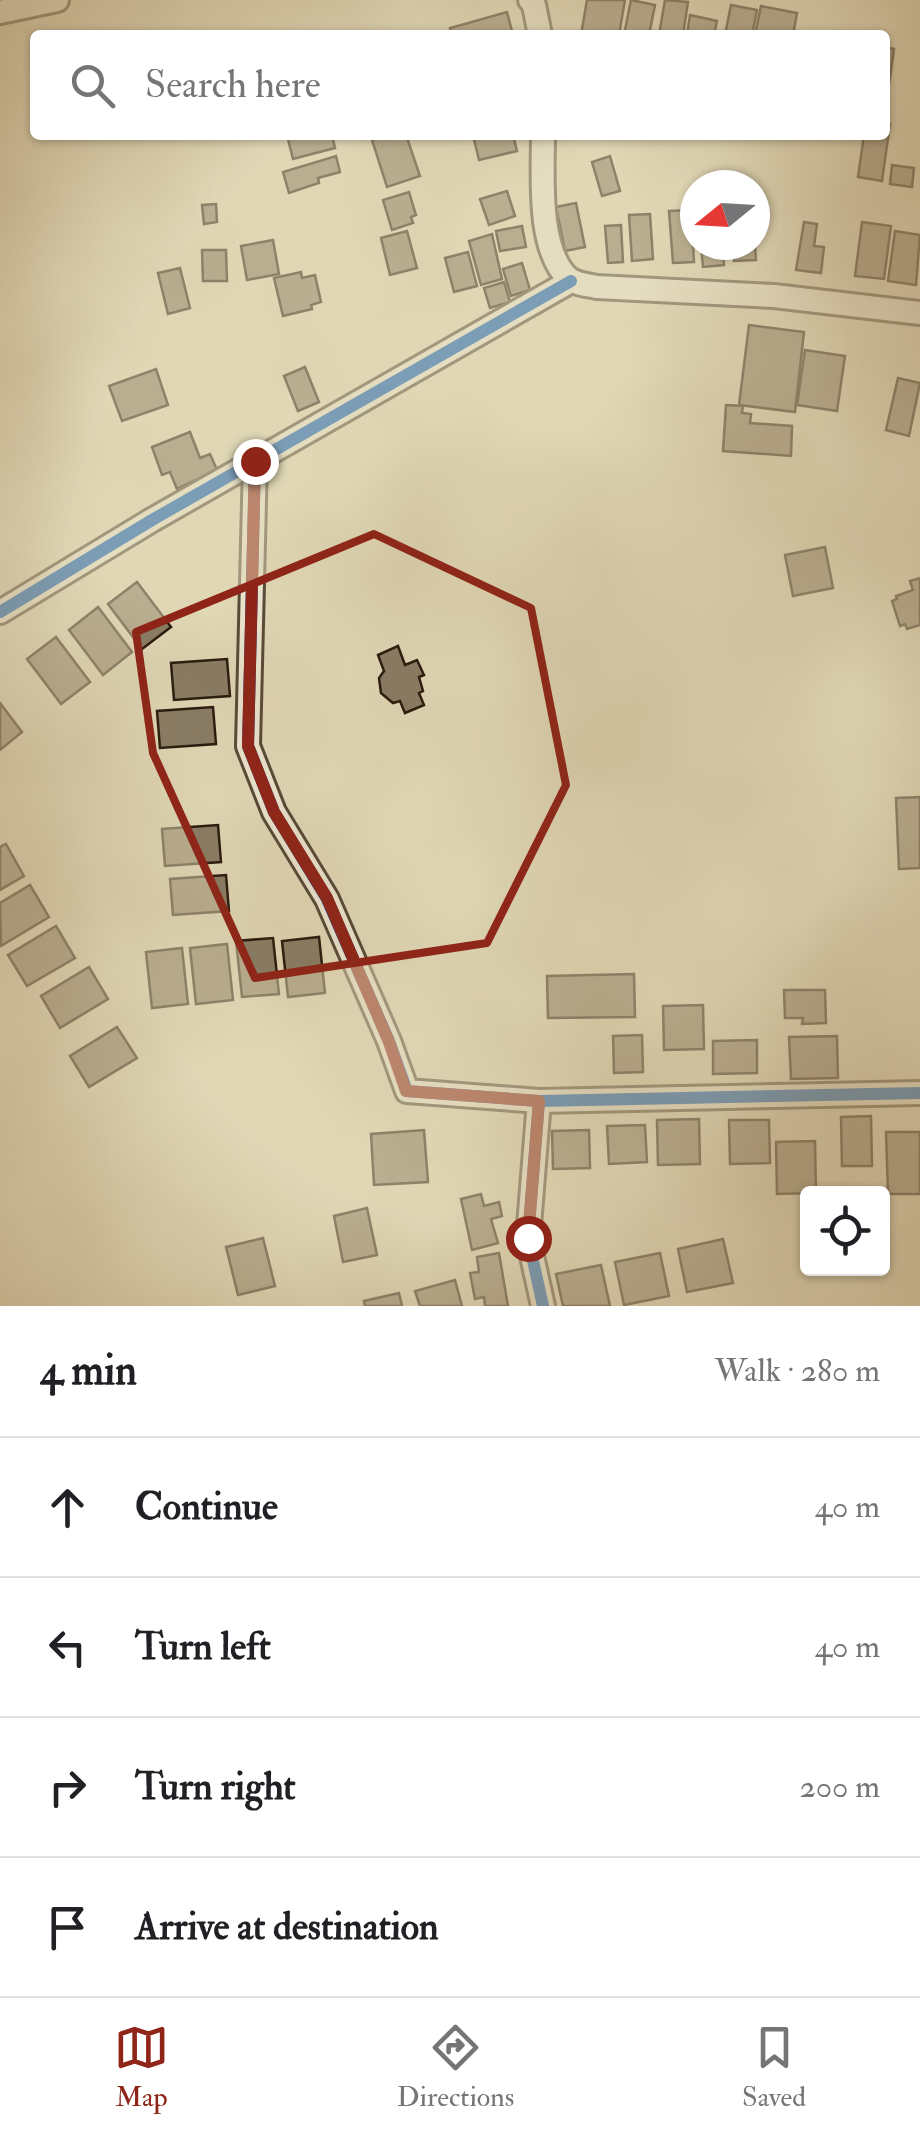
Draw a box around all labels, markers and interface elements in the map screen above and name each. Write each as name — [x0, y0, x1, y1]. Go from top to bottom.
search box — [30, 30, 890, 140]
icon: search — [65, 58, 120, 113]
text: Search here — [145, 61, 321, 109]
north arrow — [680, 170, 770, 260]
route end — [233, 439, 279, 485]
map controls — [800, 1186, 890, 1276]
button: locate — [800, 1186, 890, 1276]
route start — [506, 1216, 552, 1262]
text: 4 min — [40, 1345, 137, 1397]
text: Walk · 280 m — [715, 1351, 880, 1391]
icon: ahead — [40, 1480, 95, 1535]
text: Continue — [135, 1483, 278, 1531]
text: 40 m — [815, 1487, 880, 1527]
icon: left — [40, 1620, 95, 1675]
text: Turn left — [135, 1623, 271, 1671]
text: 40 m — [815, 1627, 880, 1667]
icon: right — [40, 1760, 95, 1815]
text: Turn right — [135, 1763, 296, 1811]
text: 200 m — [799, 1767, 880, 1807]
icon: arrive — [40, 1900, 95, 1955]
text: Arrive at destination — [135, 1903, 439, 1951]
tab: Map — [114, 2020, 169, 2115]
tab: Directions — [397, 2020, 514, 2115]
tab: Saved — [742, 2020, 806, 2115]

